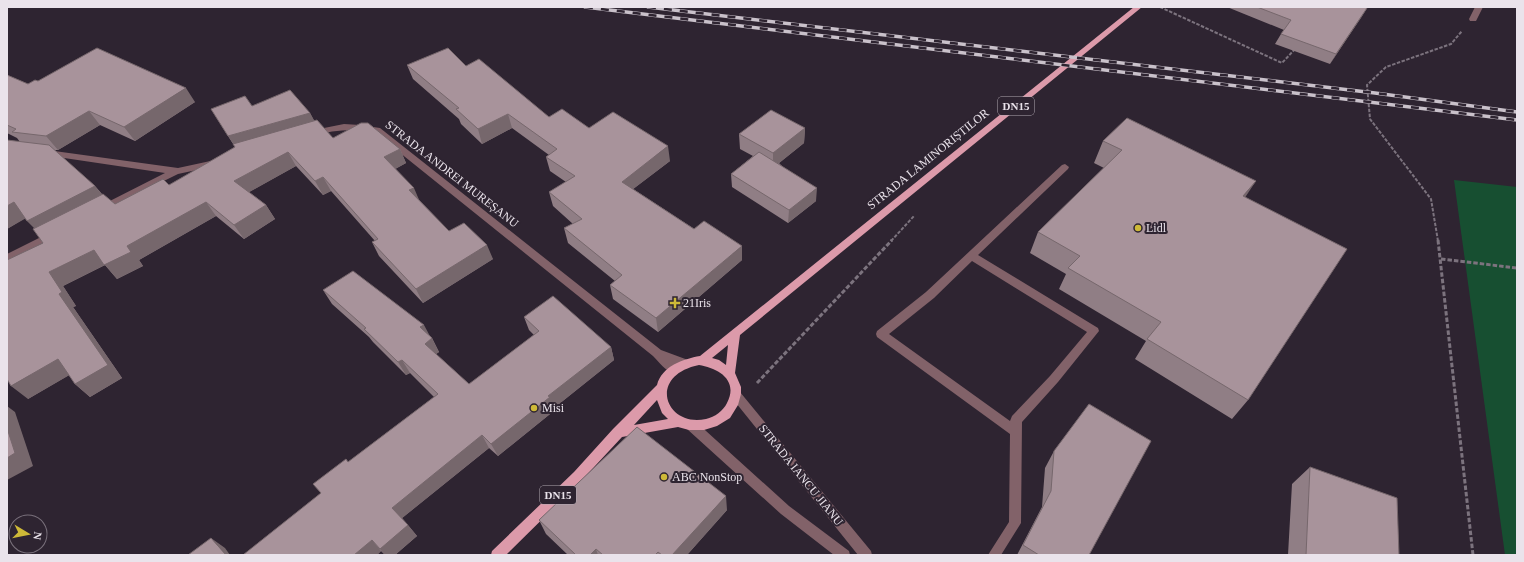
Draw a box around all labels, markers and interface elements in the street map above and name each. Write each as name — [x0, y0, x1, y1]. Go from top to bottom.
road number: DN15 — [998, 97, 1034, 115]
street label: STRADA LAMINORIȘTILOR — [864, 106, 992, 212]
street label: STRADA ANDREI MUREȘANU — [383, 118, 522, 231]
place label: Lidl — [1146, 221, 1167, 235]
marker: Lidl — [1133, 223, 1143, 233]
place label: 21Iris — [683, 296, 711, 310]
marker: 21Iris — [670, 298, 680, 308]
place label: Misi — [542, 401, 565, 415]
marker: Misi — [529, 403, 539, 413]
street label: STRADA IANCU JIANU — [756, 422, 846, 529]
place label: ABC NonStop — [672, 470, 742, 484]
marker: ABC NonStop — [659, 472, 669, 482]
road number: DN15 — [540, 486, 576, 504]
north arrow — [8, 514, 48, 554]
text: N — [31, 531, 44, 541]

